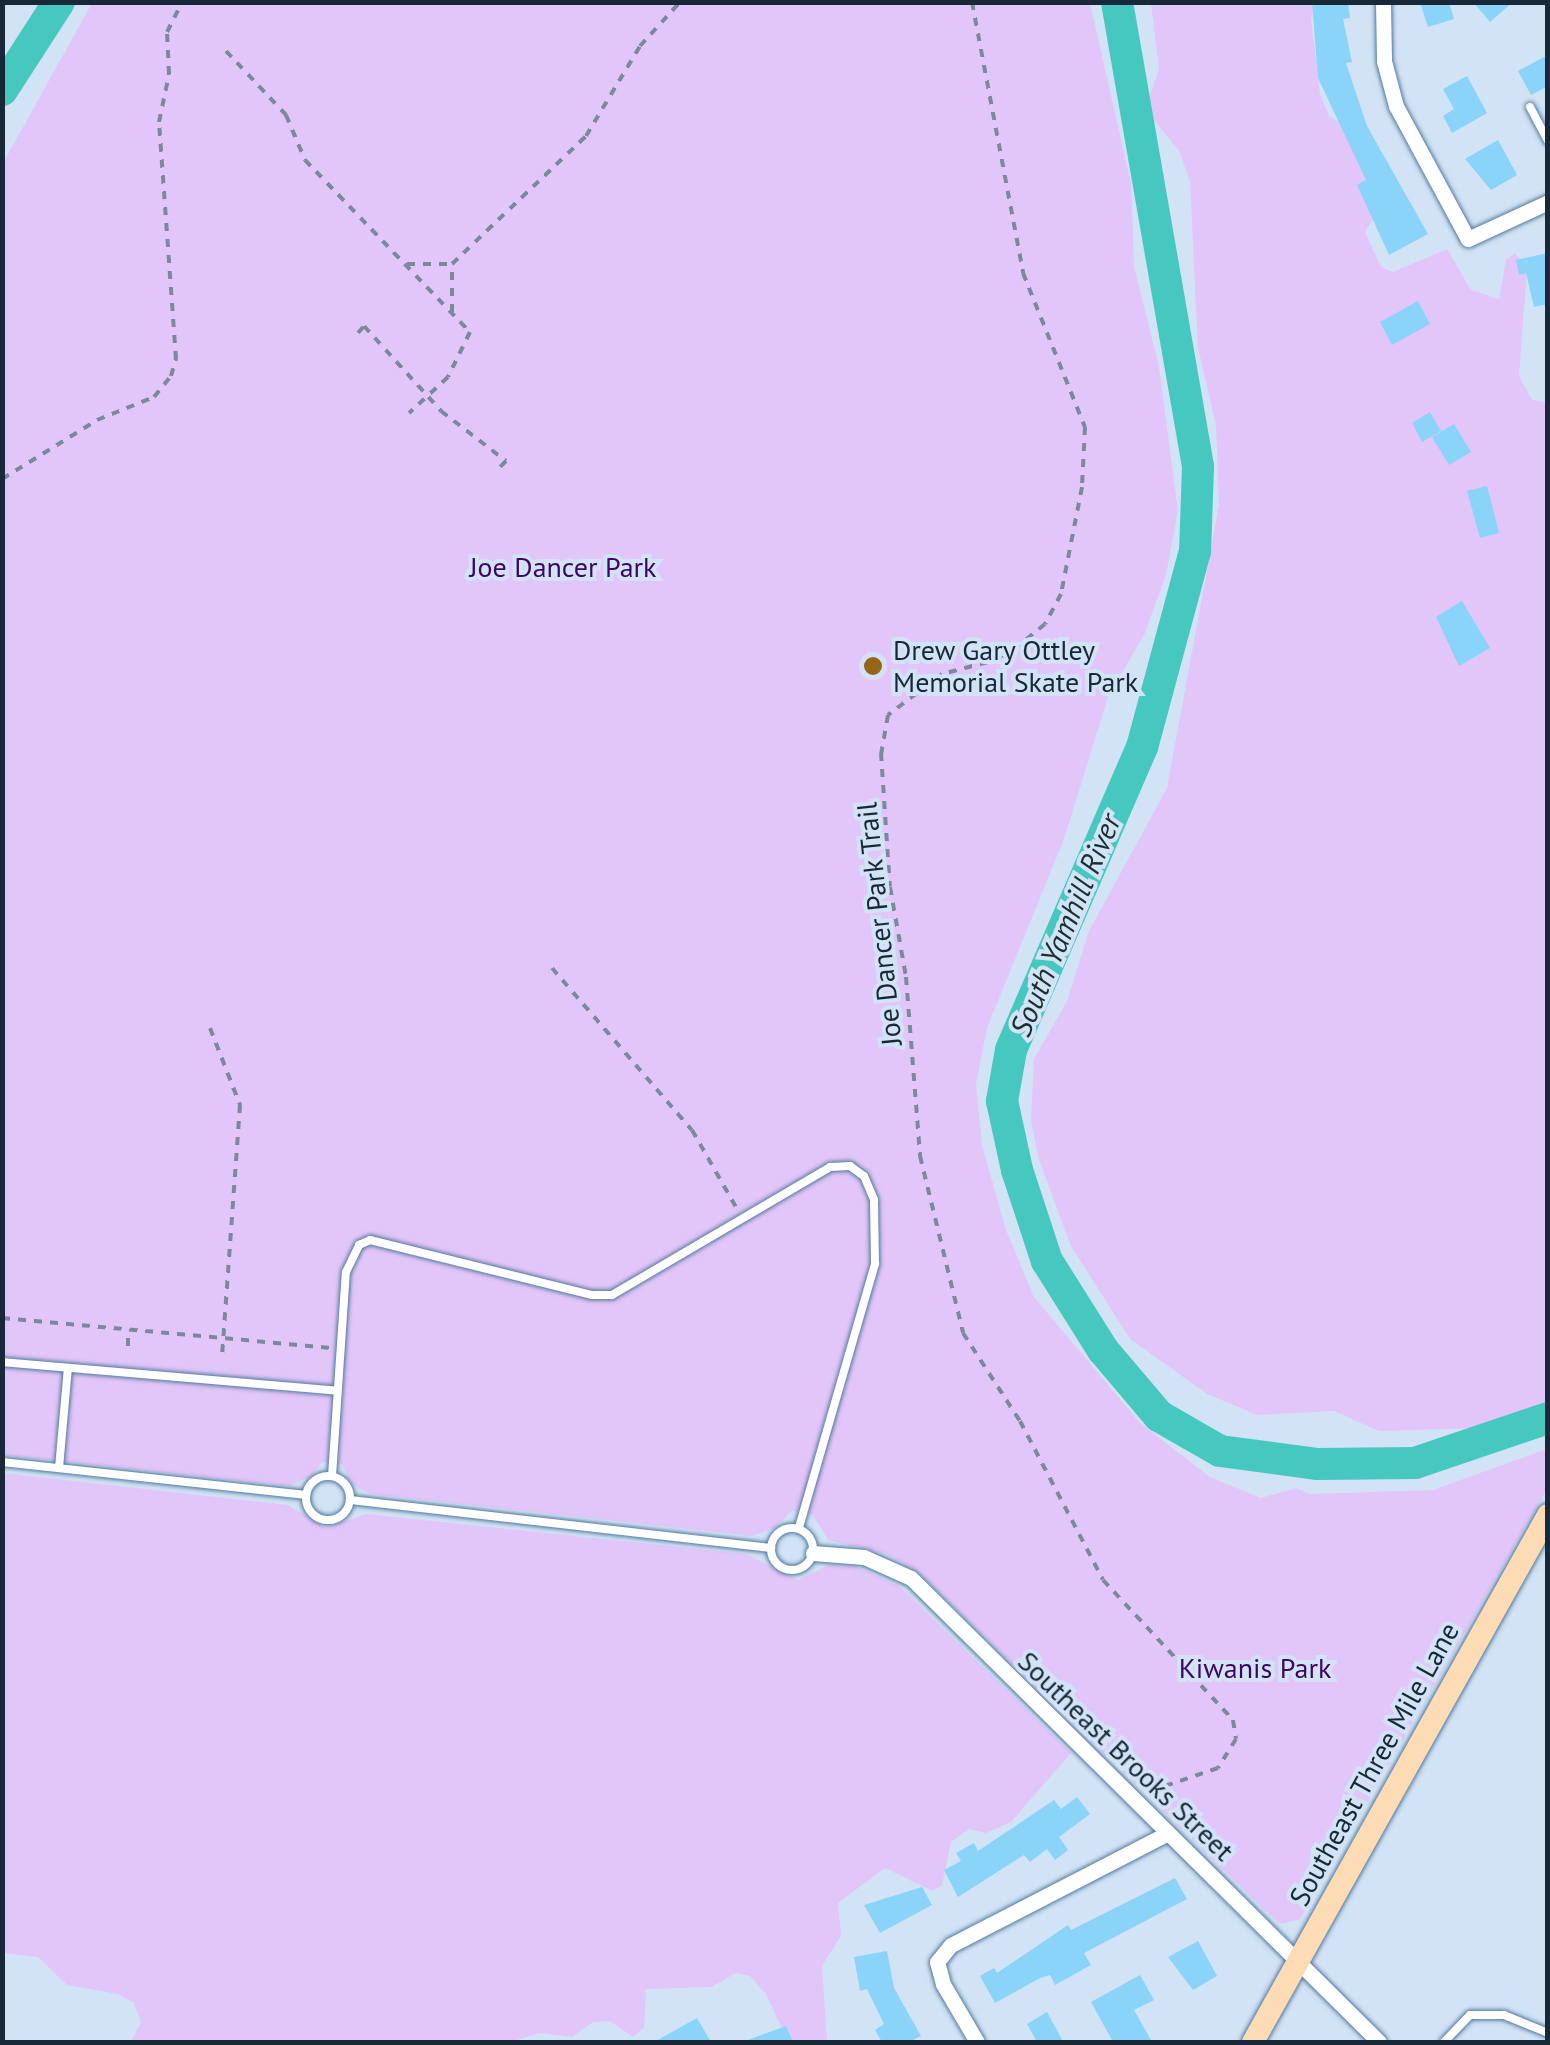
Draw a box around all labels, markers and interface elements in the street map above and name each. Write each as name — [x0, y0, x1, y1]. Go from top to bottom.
park label: Joe Dancer Park — [469, 550, 657, 584]
place label: Drew Gary Ottley Memorial Skate Park — [893, 633, 1138, 699]
marker: Drew Gary Ottley Memorial Skate Park — [862, 655, 884, 677]
street label: Joe Dancer Park Trail — [849, 800, 909, 1048]
water label: South Yamhill River — [1002, 808, 1128, 1042]
street label: Southeast Three Mile Lane — [1282, 1616, 1466, 1912]
street label: Southeast Brooks Street — [1011, 1644, 1241, 1868]
park label: Kiwanis Park — [1179, 1651, 1331, 1685]

